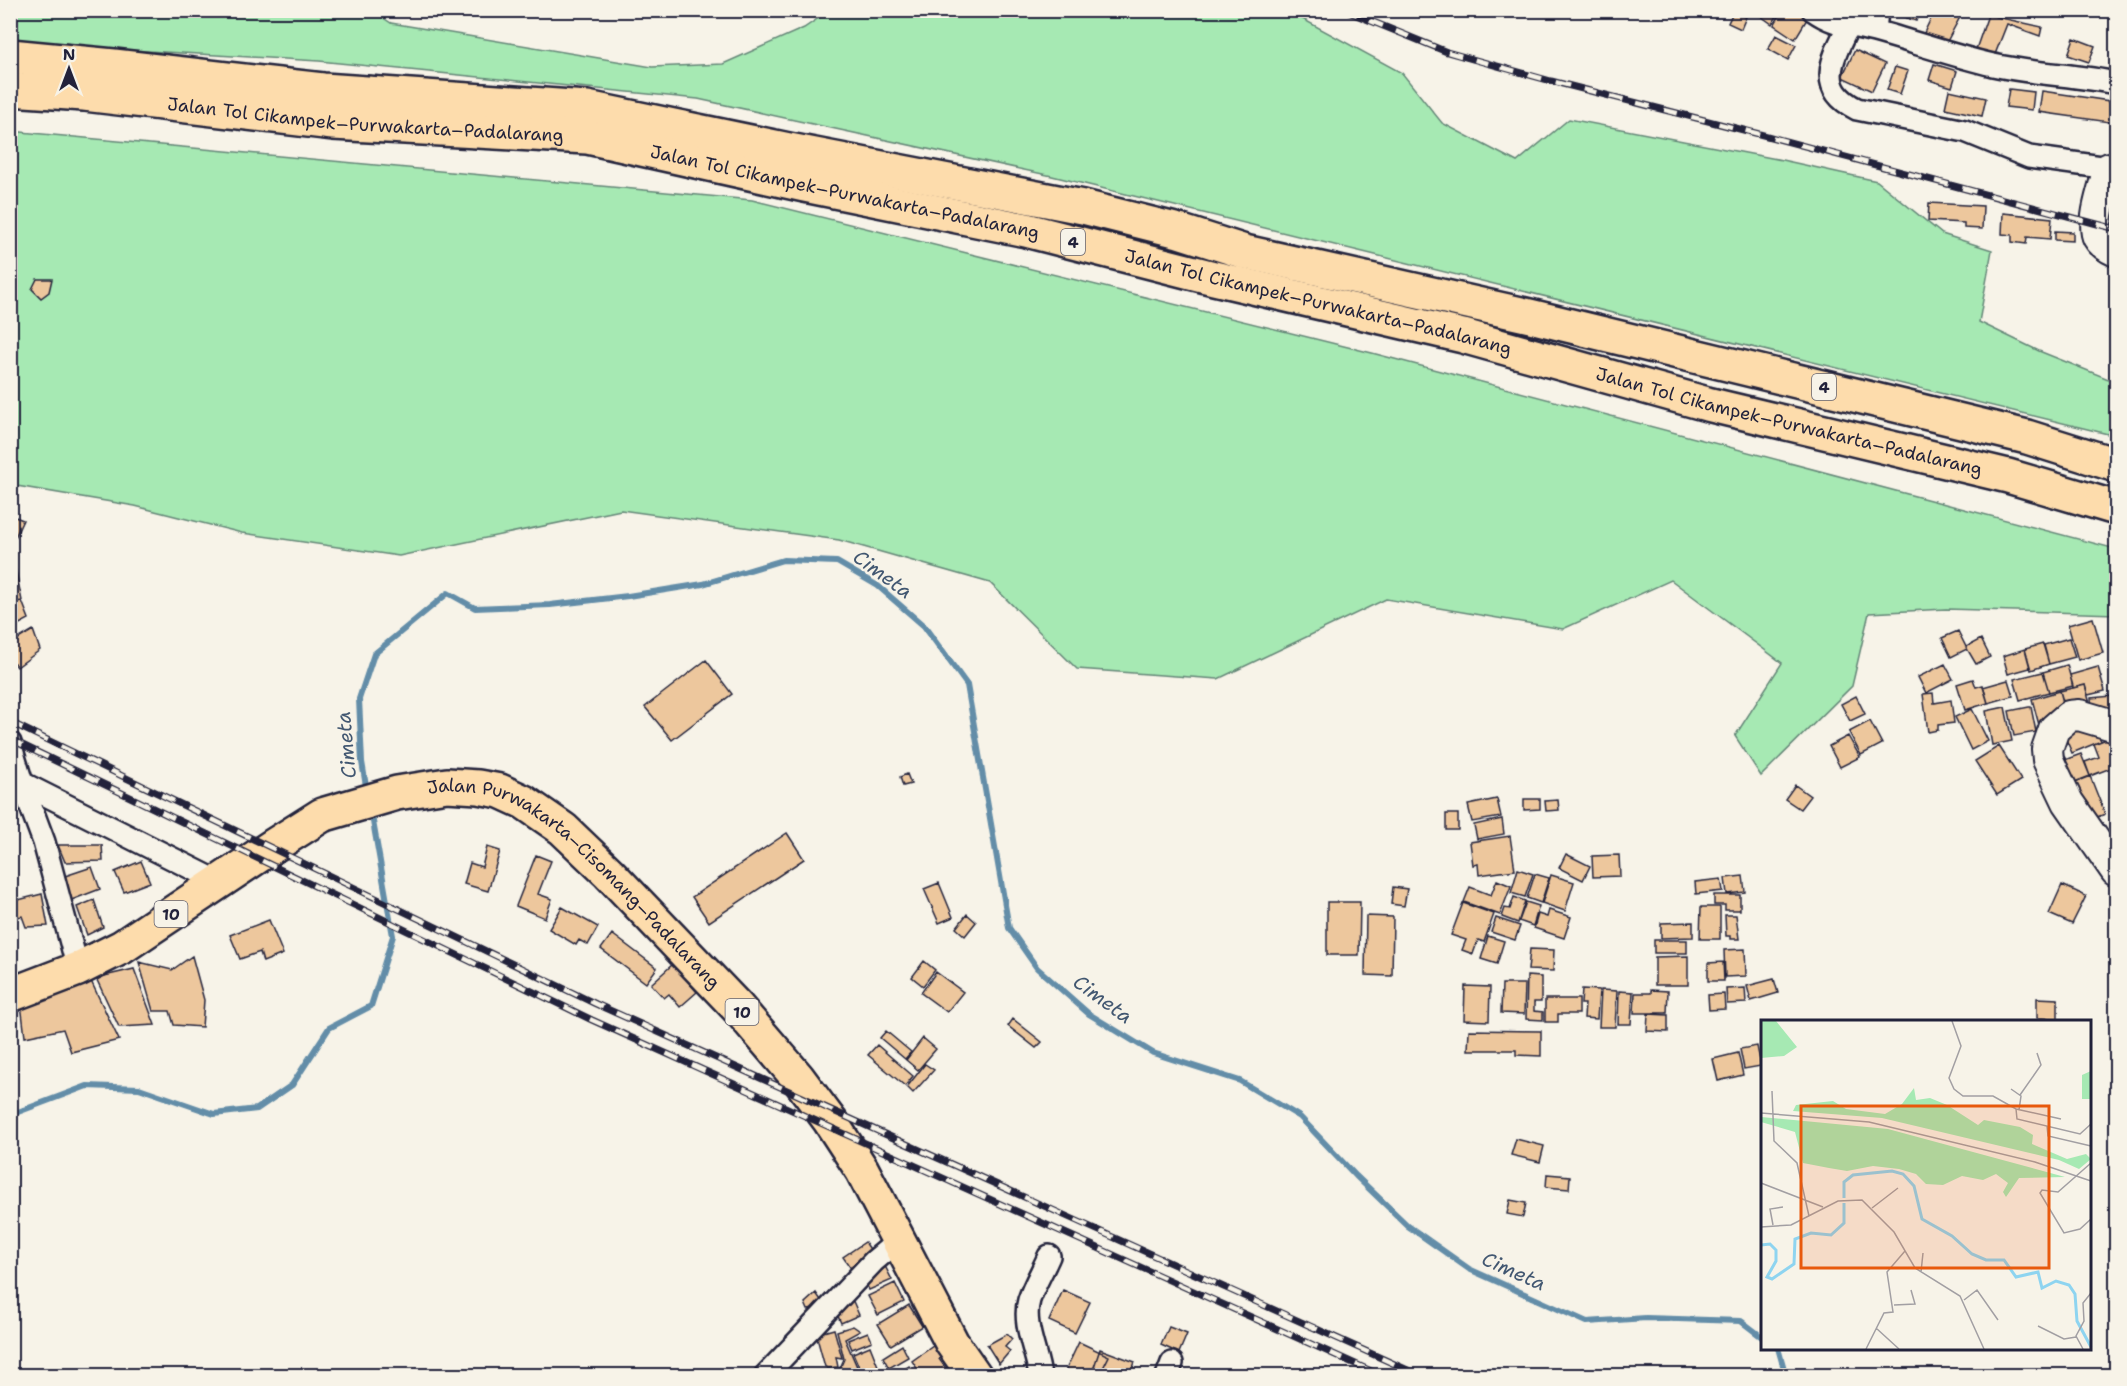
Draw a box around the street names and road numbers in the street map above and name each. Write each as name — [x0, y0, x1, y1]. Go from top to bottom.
street label: Jalan Tol Cikampek–Purwakarta–Padalarang — [166, 92, 564, 148]
street label: Jalan Tol Cikampek–Purwakarta–Padalarang — [648, 139, 1042, 245]
road number: 4 — [1061, 229, 1085, 255]
street label: Jalan Tol Cikampek–Purwakarta–Padalarang — [1122, 244, 1514, 361]
street label: Jalan Tol Cikampek–Purwakarta–Padalarang — [1593, 362, 1985, 481]
road number: 4 — [1812, 374, 1836, 400]
street label: Jalan Purwakarta–Cisomang–Padalarang — [425, 773, 726, 994]
road number: 10 — [154, 901, 188, 927]
road number: 10 — [726, 999, 758, 1025]

